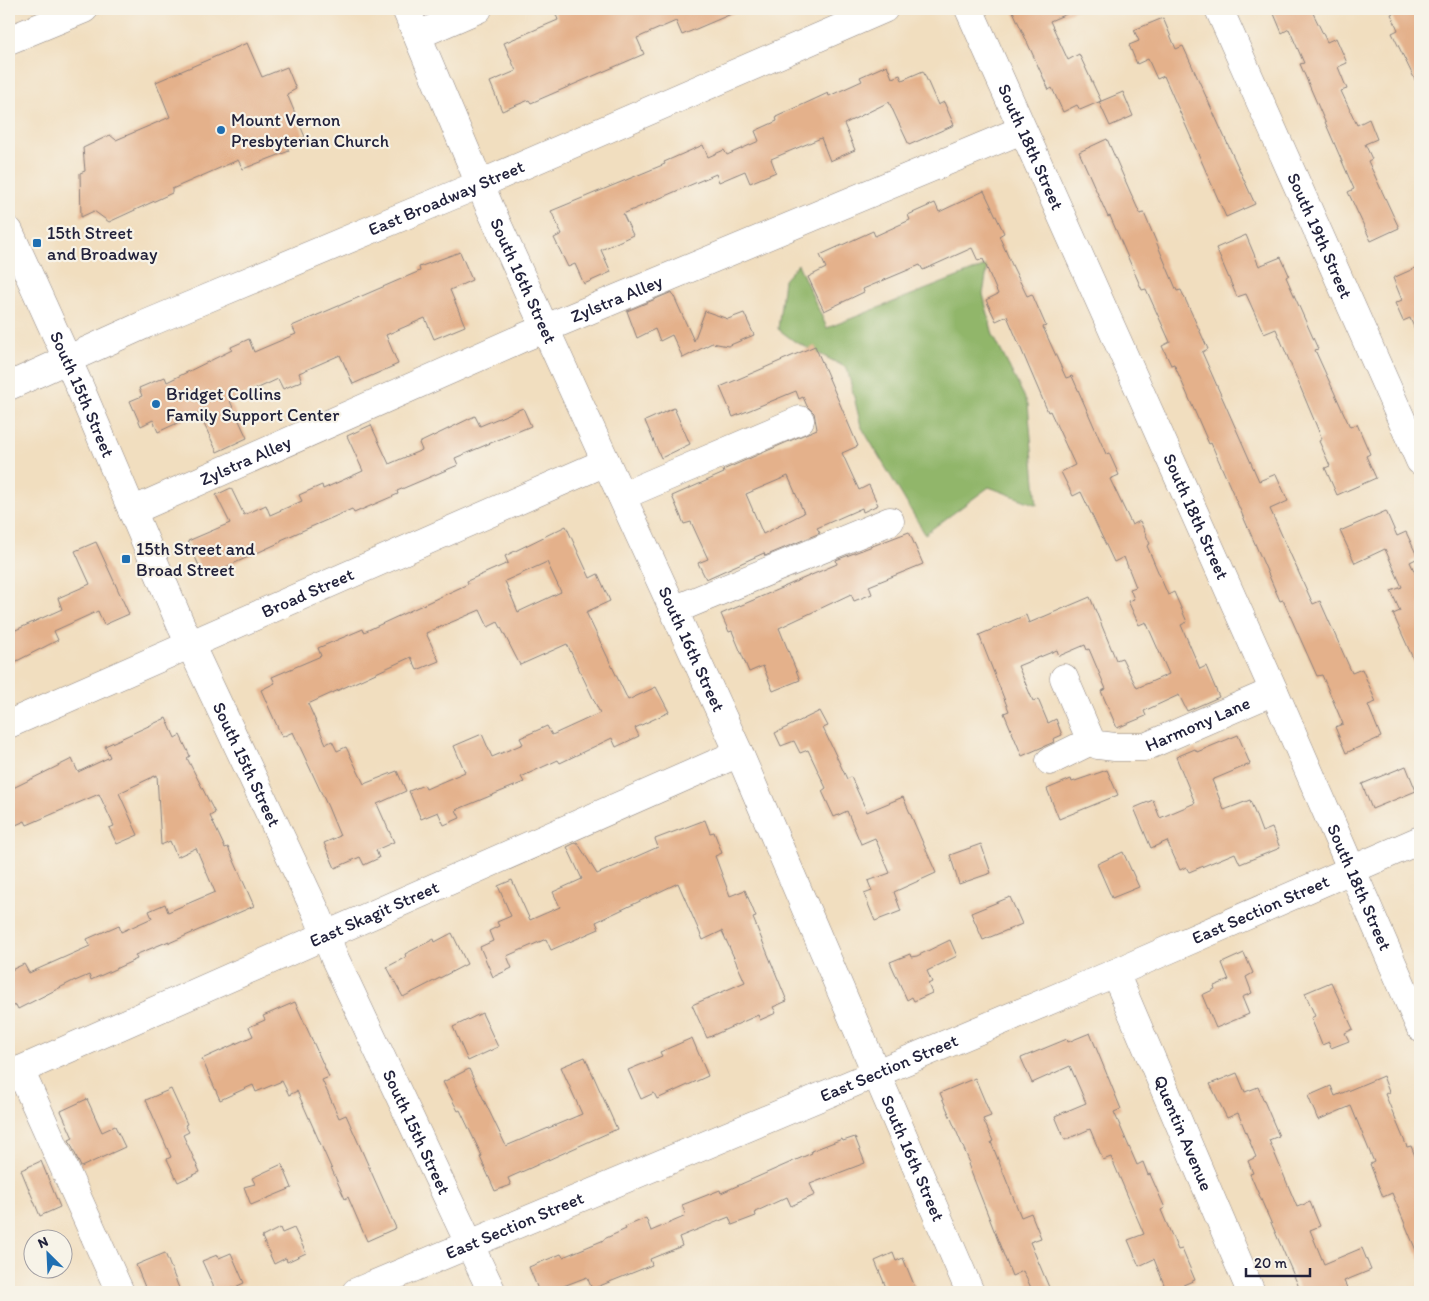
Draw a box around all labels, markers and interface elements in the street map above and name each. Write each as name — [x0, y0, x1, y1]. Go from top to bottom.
street label: South 18th Street — [993, 80, 1069, 214]
place label: Mount Vernon Presbyterian Church — [231, 109, 389, 152]
marker: Mount Vernon Presbyterian Church — [215, 124, 227, 136]
street label: East Broadway Street — [365, 155, 528, 241]
street label: South 19th Street — [1282, 169, 1357, 302]
street label: South 16th Street — [485, 215, 562, 347]
place label: 15th Street and Broadway — [47, 222, 158, 265]
marker: 15th Street and Broadway — [31, 237, 43, 249]
street label: Zylstra Alley — [567, 270, 666, 328]
street label: South 15th Street — [45, 328, 119, 461]
place label: Bridget Collins Family Support Center — [166, 383, 340, 426]
marker: Bridget Collins Family Support Center — [150, 398, 162, 410]
street label: Zylstra Alley — [196, 431, 295, 491]
street label: South 18th Street — [1158, 450, 1234, 583]
place label: 15th Street and Broad Street — [136, 538, 255, 581]
marker: 15th Street and Broad Street — [120, 553, 132, 565]
street label: Broad Street — [258, 563, 357, 623]
street label: South 16th Street — [653, 583, 730, 716]
street label: Harmony Lane — [1142, 692, 1253, 757]
street label: South 15th Street — [208, 698, 286, 831]
street label: South 18th Street — [1322, 820, 1397, 954]
street label: East Section Street — [1188, 870, 1333, 949]
street label: East Skagit Street — [306, 876, 442, 952]
street label: East Section Street — [817, 1029, 961, 1107]
street label: South 15th Street — [378, 1066, 455, 1198]
street label: Quentin Avenue — [1149, 1072, 1218, 1194]
street label: South 16th Street — [876, 1092, 950, 1225]
street label: East Section Street — [442, 1187, 587, 1264]
north arrow — [22, 1228, 72, 1278]
text: N — [35, 1233, 51, 1252]
scale bar — [1246, 1246, 1310, 1278]
text: 20 m — [1254, 1254, 1288, 1272]

